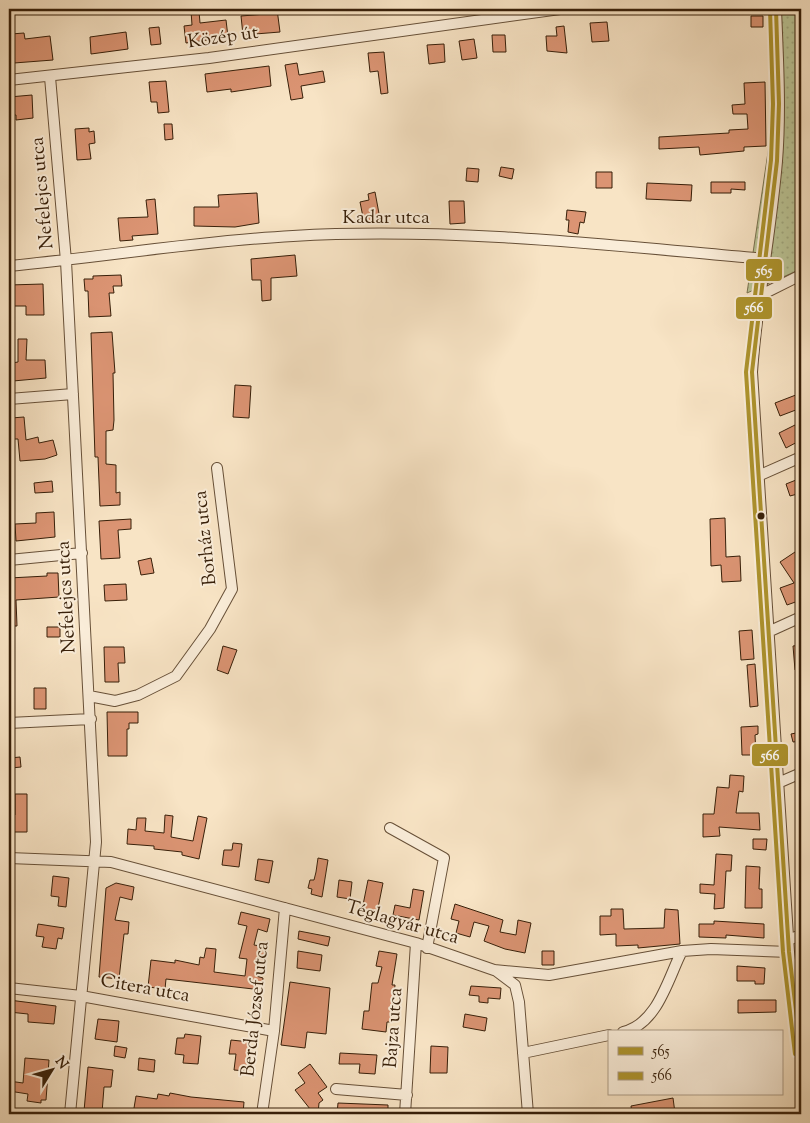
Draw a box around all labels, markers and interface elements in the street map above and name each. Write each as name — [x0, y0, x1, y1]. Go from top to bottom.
street label: Közép út — [186, 20, 261, 56]
street label: Nefelejcs utca — [25, 135, 61, 250]
street label: Kadar utca — [342, 205, 430, 232]
line badge: 565 — [745, 258, 783, 282]
text: 565 — [755, 262, 772, 282]
line badge: 566 — [735, 296, 773, 320]
text: 566 — [744, 299, 763, 319]
street label: Borház utca — [188, 489, 224, 587]
unlabelled marker — [756, 511, 766, 521]
street label: Nefelejcs utca — [51, 540, 83, 654]
line badge: 566 — [751, 743, 789, 767]
text: 566 — [760, 747, 779, 767]
street label: Téglagyár utca — [342, 894, 462, 952]
street label: Berda József utca — [235, 940, 277, 1078]
street label: Citera utca — [98, 968, 192, 1010]
street label: Bajza utca — [378, 987, 410, 1069]
legend — [608, 1030, 782, 1096]
text: 565 — [651, 1042, 670, 1063]
north arrow — [28, 1046, 78, 1096]
text: N — [49, 1053, 72, 1074]
text: 566 — [651, 1066, 672, 1087]

